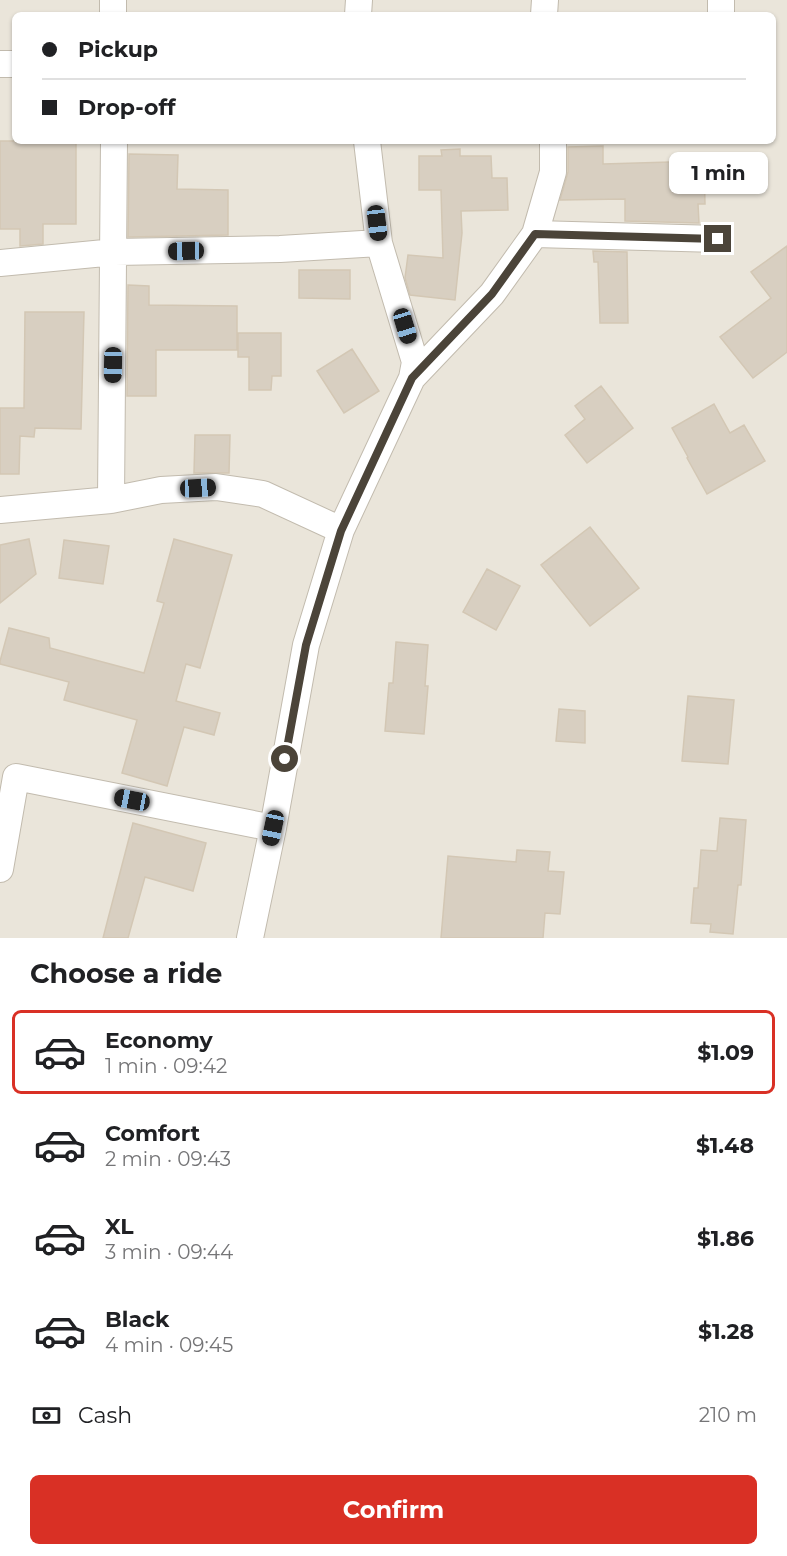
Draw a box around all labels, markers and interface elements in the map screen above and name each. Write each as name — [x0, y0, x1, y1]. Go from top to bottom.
text: Pickup — [78, 36, 158, 63]
text: Drop-off — [78, 94, 176, 121]
callout: 1 min — [668, 152, 768, 194]
text: 1 min — [691, 161, 746, 185]
car — [366, 204, 388, 242]
route end — [704, 225, 731, 252]
car — [168, 242, 204, 260]
car — [391, 306, 419, 346]
car — [104, 347, 122, 383]
car — [180, 478, 216, 498]
route start — [271, 745, 298, 772]
car — [113, 788, 151, 812]
car — [260, 809, 286, 847]
text: Choose a ride — [30, 957, 222, 990]
icon: car — [33, 1025, 87, 1079]
text: Economy — [105, 1027, 213, 1054]
text: $1.09 — [697, 1039, 754, 1066]
text: 1 min · 09:42 — [105, 1054, 227, 1078]
icon: car — [33, 1118, 87, 1172]
text: Comfort — [105, 1120, 200, 1147]
text: $1.48 — [696, 1132, 754, 1159]
text: 2 min · 09:43 — [105, 1147, 231, 1171]
icon: car — [33, 1211, 87, 1265]
text: XL — [105, 1213, 134, 1240]
text: $1.86 — [697, 1225, 754, 1252]
text: 3 min · 09:44 — [105, 1240, 233, 1264]
icon: car — [33, 1304, 87, 1358]
text: Black — [105, 1306, 169, 1333]
text: $1.28 — [698, 1318, 754, 1345]
text: 4 min · 09:45 — [105, 1333, 233, 1357]
icon: cash — [30, 1399, 63, 1432]
text: Cash — [78, 1402, 132, 1429]
text: 210 m — [699, 1403, 757, 1427]
button: Confirm — [30, 1475, 757, 1544]

